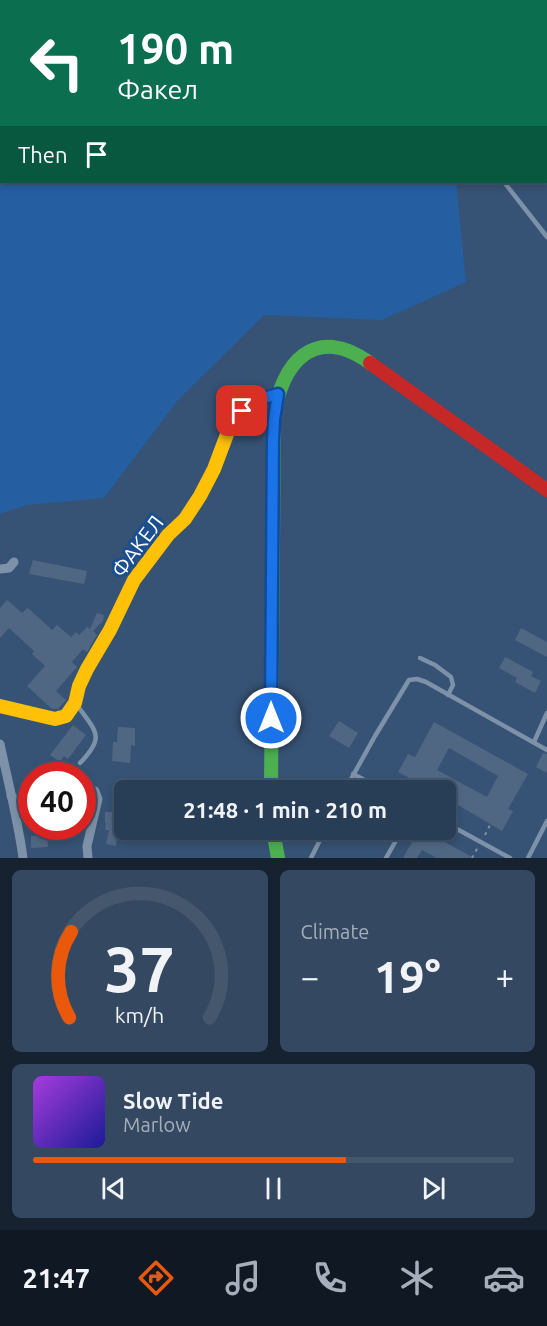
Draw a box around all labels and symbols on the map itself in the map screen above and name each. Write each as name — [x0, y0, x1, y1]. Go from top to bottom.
pin — [216, 385, 267, 436]
street label: ФАКЕЛ — [106, 511, 168, 581]
position arrow — [239, 686, 303, 750]
speed limit sign: 40 — [18, 762, 96, 840]

